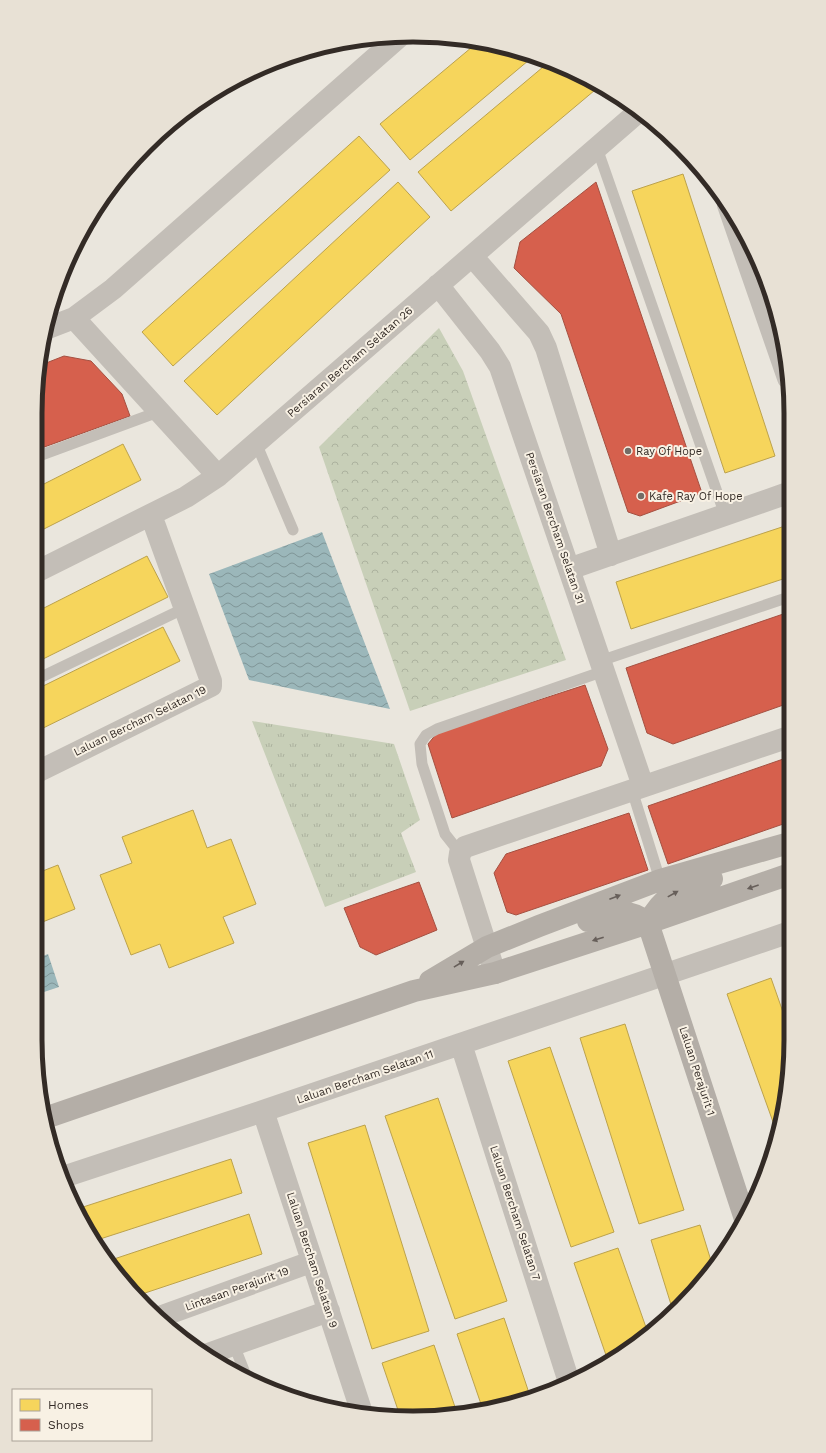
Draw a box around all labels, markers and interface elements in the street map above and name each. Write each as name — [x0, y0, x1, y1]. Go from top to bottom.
street label: Persiaran Bercham Selatan 26 — [285, 304, 416, 420]
place label: Ray Of Hope — [636, 445, 702, 458]
marker: Ray Of Hope — [623, 446, 633, 456]
street label: Persiaran Bercham Selatan 31 — [523, 451, 587, 605]
place label: Kafe Ray Of Hope — [649, 490, 743, 503]
marker: Kafe Ray Of Hope — [636, 491, 646, 501]
street label: Laluan Bercham Selatan 19 — [72, 683, 209, 759]
one-way arrow — [746, 884, 758, 890]
one-way arrow — [667, 891, 679, 897]
one-way arrow — [609, 894, 621, 900]
one-way arrow — [592, 937, 604, 943]
one-way arrow — [453, 960, 465, 967]
street label: Laluan Perajurit 1 — [676, 1025, 718, 1117]
street label: Laluan Bercham Selatan 11 — [295, 1047, 435, 1107]
street label: Laluan Bercham Selatan 7 — [487, 1144, 543, 1282]
street label: Laluan Bercham Selatan 9 — [284, 1190, 340, 1330]
street label: Lintasan Perajurit 19 — [183, 1264, 291, 1314]
legend — [12, 1389, 152, 1441]
text: Homes — [48, 1398, 89, 1412]
text: Shops — [48, 1418, 84, 1432]

